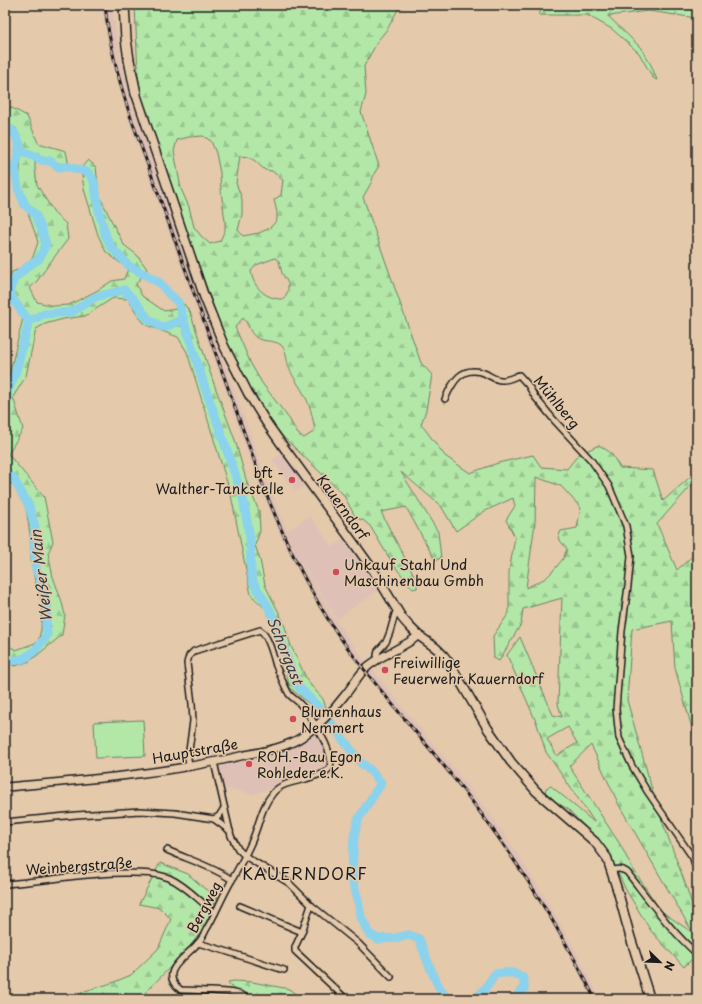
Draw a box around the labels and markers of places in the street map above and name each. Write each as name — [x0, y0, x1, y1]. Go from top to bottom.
place label: bft - Walther-Tankstelle — [155, 462, 284, 499]
marker: bft - Walther-Tankstelle — [287, 475, 297, 485]
place label: Unkauf Stahl Und Maschinenbau Gmbh — [344, 554, 484, 591]
marker: Unkauf Stahl Und Maschinenbau Gmbh — [331, 567, 341, 577]
place label: Freiwillige Feuerwehr Kauerndorf — [393, 652, 545, 689]
marker: Freiwillige Feuerwehr Kauerndorf — [380, 665, 390, 675]
place label: Blumenhaus Nemmert — [301, 701, 381, 738]
marker: Blumenhaus Nemmert — [288, 714, 298, 724]
place label: ROH.-Bau Egon Rohleder e.K. — [257, 746, 362, 783]
marker: ROH.-Bau Egon Rohleder e.K. — [244, 759, 254, 769]

